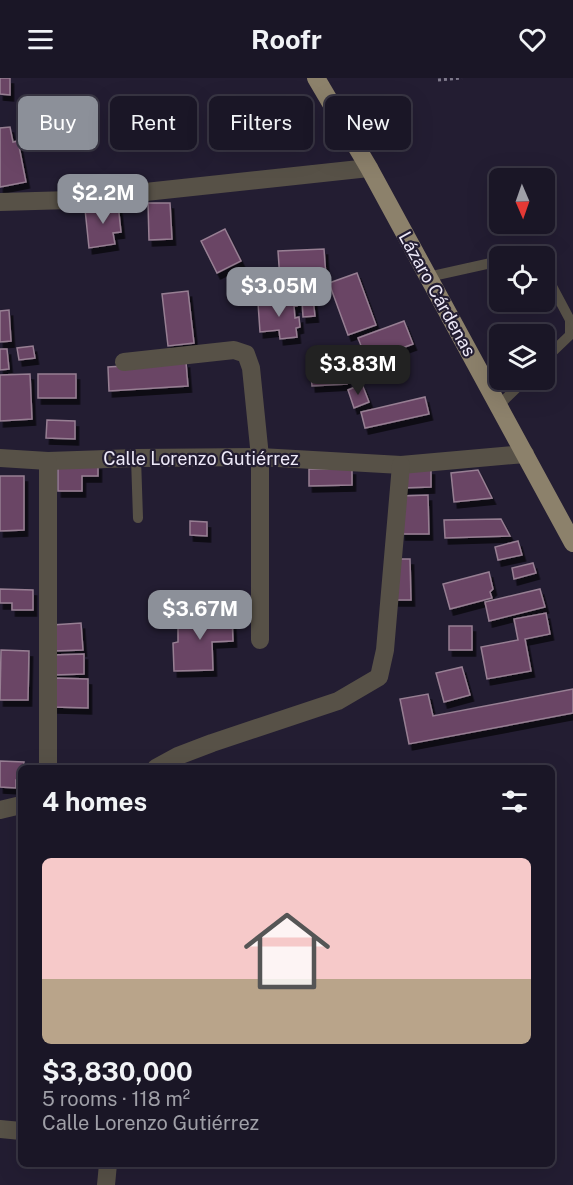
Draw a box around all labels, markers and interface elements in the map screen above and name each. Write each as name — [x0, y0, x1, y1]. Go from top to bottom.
icon: menu — [24, 23, 57, 56]
text: Roofr — [251, 23, 322, 55]
icon: heart — [516, 23, 549, 56]
chip: Buy — [18, 96, 98, 150]
chip: Rent — [110, 96, 197, 150]
chip: Filters — [209, 96, 313, 150]
chip: New — [325, 96, 411, 150]
north arrow — [489, 168, 555, 234]
map controls — [489, 168, 555, 390]
pin: $2.2M — [61, 174, 145, 225]
text: $2.2M — [71, 181, 135, 205]
street label: Lázaro Cárdenas — [394, 228, 480, 360]
button: locate — [489, 246, 555, 312]
pin: $3.05M — [230, 267, 328, 318]
text: $3.05M — [240, 274, 318, 298]
button: layers — [489, 324, 555, 390]
pin: $3.83M — [309, 345, 407, 396]
text: $3.83M — [319, 352, 397, 376]
street label: Calle Lorenzo Gutiérrez — [103, 448, 299, 469]
pin: $3.67M — [151, 590, 249, 641]
text: $3.67M — [162, 597, 238, 621]
icon: filters — [498, 785, 531, 818]
text: 4 homes — [42, 786, 147, 817]
icon: home — [233, 897, 341, 1005]
text: $3,830,000 — [42, 1056, 193, 1087]
text: 5 rooms · 118 m² — [42, 1087, 190, 1111]
text: Calle Lorenzo Gutiérrez — [42, 1111, 259, 1135]

